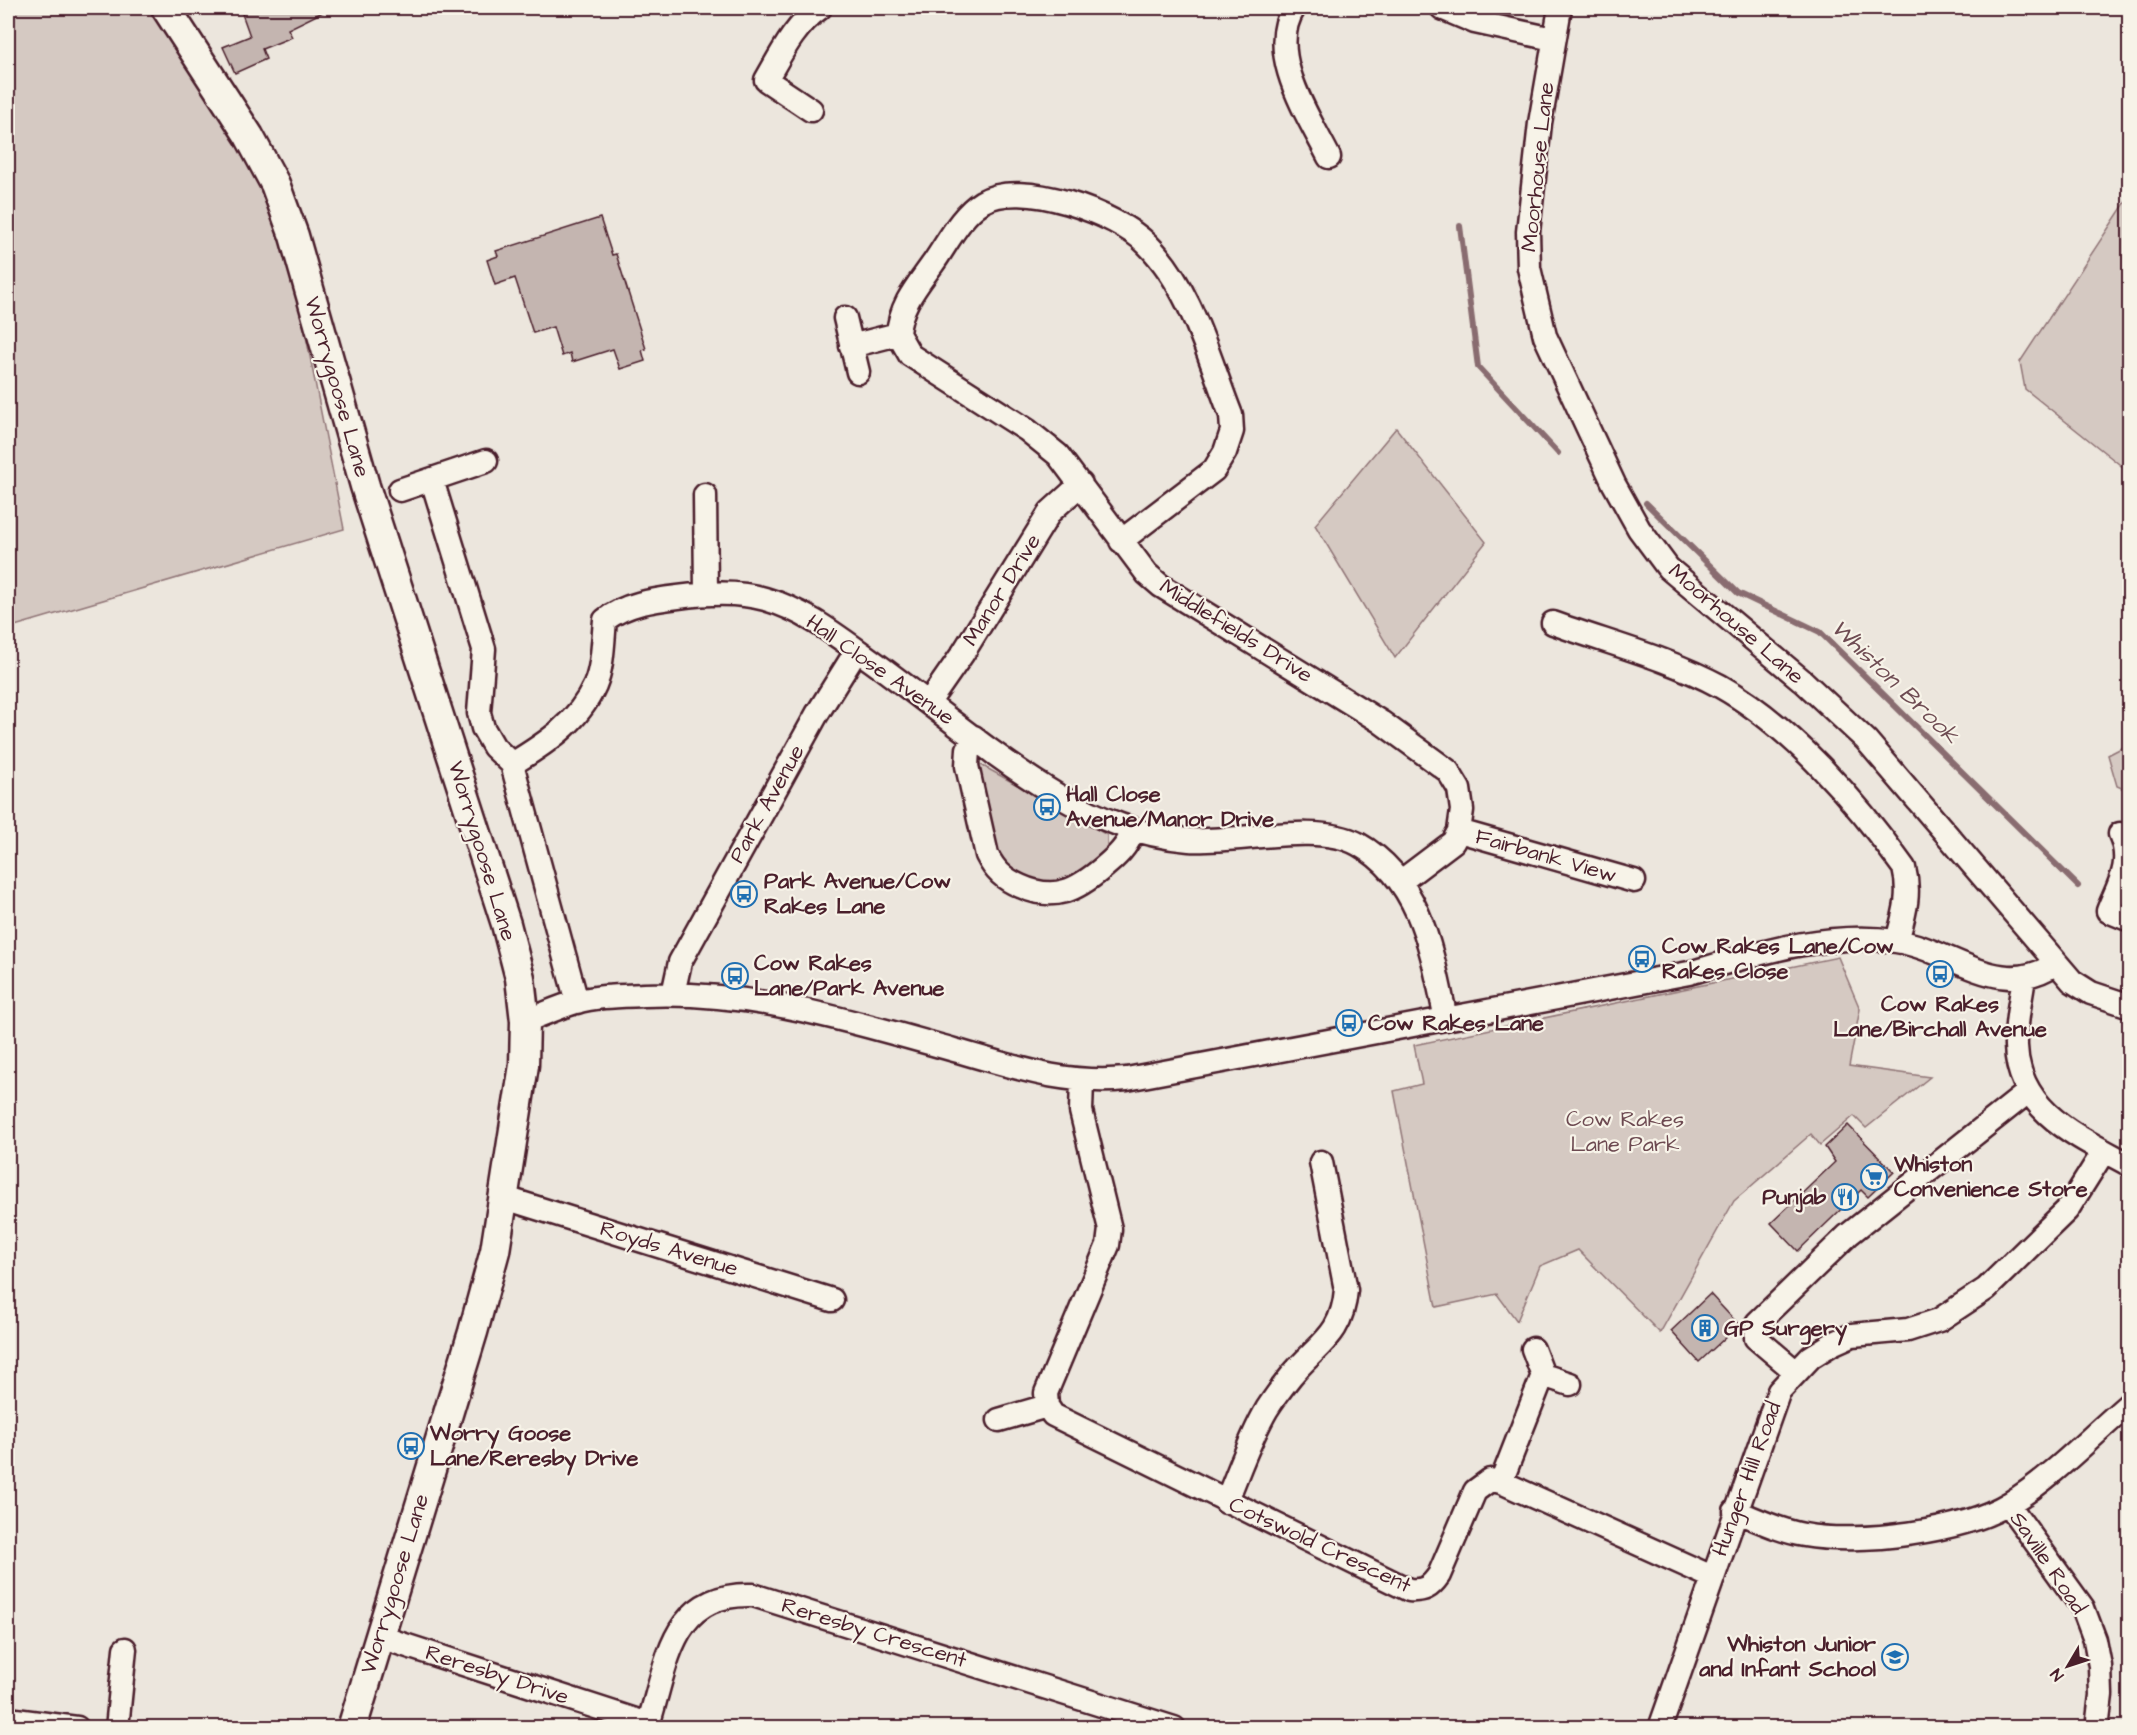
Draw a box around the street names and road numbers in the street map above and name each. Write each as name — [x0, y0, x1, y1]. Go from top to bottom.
street label: Moorhouse Lane — [1514, 80, 1562, 253]
street label: Worrygoose Lane — [295, 293, 378, 481]
street label: Manor Drive — [955, 528, 1049, 652]
street label: Moorhouse Lane — [1661, 556, 1811, 692]
street label: Middlefields Drive — [1153, 571, 1319, 691]
street label: Hall Close Avenue — [799, 607, 961, 733]
street label: Park Avenue — [722, 739, 812, 869]
street label: Worrygoose Lane — [439, 757, 524, 945]
street label: Fairbank View — [1472, 821, 1620, 891]
street label: Royds Avenue — [596, 1213, 742, 1286]
street label: Hunger Hill Road — [1705, 1397, 1790, 1561]
street label: Cotswold Crescent — [1224, 1489, 1416, 1601]
street label: Worrygoose Lane — [353, 1490, 438, 1678]
street label: Saville Road — [2002, 1505, 2094, 1621]
street label: Reresby Crescent — [777, 1590, 971, 1677]
street label: Reresby Drive — [421, 1637, 573, 1714]

